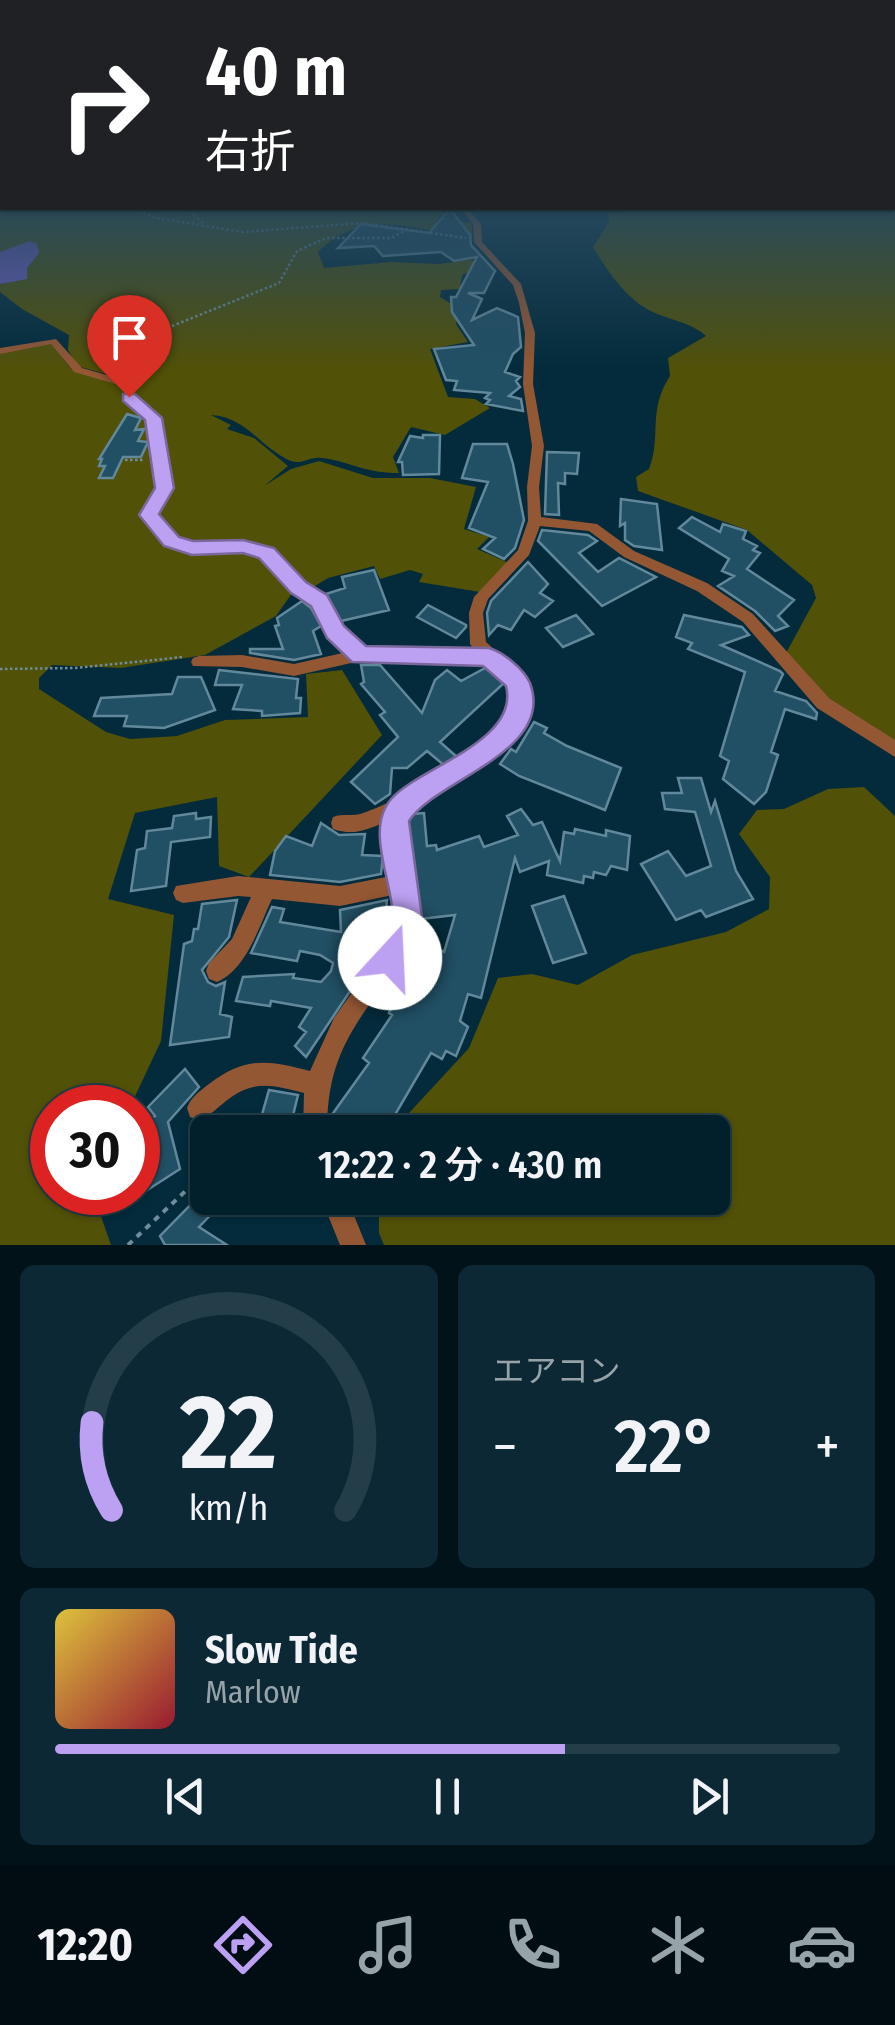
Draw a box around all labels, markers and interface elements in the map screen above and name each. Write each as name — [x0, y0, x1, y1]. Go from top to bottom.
text: 40 m — [205, 30, 347, 114]
icon: right — [40, 40, 170, 170]
text: 右折 — [205, 125, 295, 179]
pin — [87, 295, 172, 398]
icon: arrive — [102, 310, 157, 365]
position arrow — [338, 906, 442, 1010]
speed limit sign: 30 — [30, 1085, 160, 1215]
text: 12:22 · 2 分 · 430 m — [318, 1142, 602, 1188]
text: エアコン — [493, 1352, 621, 1390]
text: 22 — [180, 1371, 277, 1496]
text: 22° — [614, 1402, 718, 1492]
text: − — [493, 1414, 517, 1480]
text: + — [815, 1414, 840, 1480]
text: km/h — [189, 1487, 269, 1529]
text: Slow Tide — [205, 1627, 358, 1673]
text: Marlow — [205, 1673, 301, 1711]
icon: previous — [158, 1769, 213, 1824]
icon: pause — [420, 1769, 475, 1824]
icon: next — [682, 1769, 737, 1824]
icon: directions — [208, 1910, 278, 1980]
icon: music — [353, 1910, 423, 1980]
icon: phone — [498, 1910, 568, 1980]
icon: climate — [643, 1910, 713, 1980]
icon: car — [787, 1910, 857, 1980]
text: 12:20 — [37, 1918, 133, 1972]

